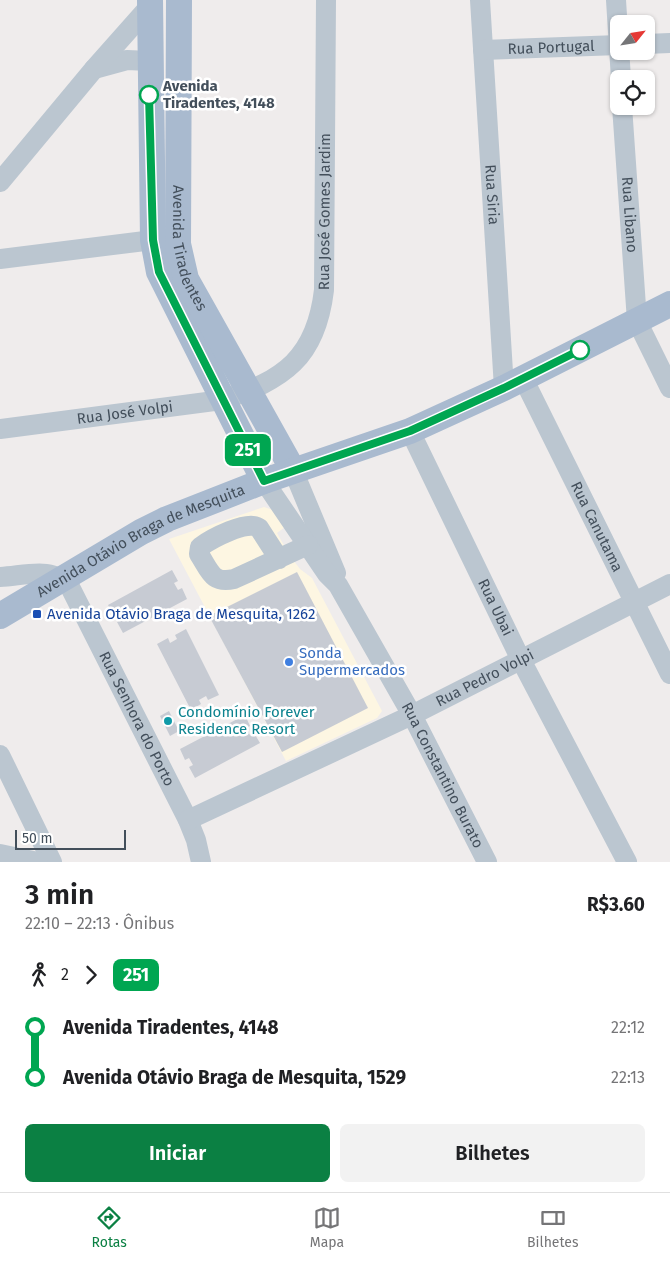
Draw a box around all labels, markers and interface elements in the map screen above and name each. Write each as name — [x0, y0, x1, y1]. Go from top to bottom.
north arrow — [610, 15, 655, 60]
map controls — [610, 15, 655, 115]
street label: Rua Portugal — [507, 37, 595, 58]
button: locate — [610, 70, 655, 115]
place label: Avenida Tiradentes, 4148 — [162, 77, 275, 112]
marker: Avenida Tiradentes, 4148 — [139, 85, 159, 105]
street label: Rua José Gomes Jardim — [315, 133, 334, 290]
street label: Rua Siria — [481, 164, 503, 225]
street label: Rua Libano — [618, 176, 641, 253]
street label: Avenida Tiradentes — [169, 185, 211, 314]
unlabelled marker — [570, 340, 590, 360]
street label: Rua José Volpi — [76, 397, 174, 428]
line badge: 251 — [219, 434, 277, 466]
text: 251 — [235, 439, 261, 461]
street label: Rua Canutama — [567, 479, 627, 575]
street label: Avenida Otávio Braga de Mesquita — [33, 480, 247, 601]
street label: Rua Ubai — [474, 576, 517, 639]
place label: Avenida Otávio Braga de Mesquita, 1262 — [47, 605, 315, 623]
marker: Avenida Otávio Braga de Mesquita, 1262 — [31, 608, 43, 620]
place label: Sonda Supermercados — [299, 644, 405, 679]
street label: Rua Pedro Volpi — [433, 646, 537, 710]
street label: Rua Senhora do Porto — [95, 648, 178, 789]
marker: Sonda Supermercados — [283, 656, 295, 668]
street label: Rua Constantino Burato — [398, 699, 487, 851]
place label: Condomínio Forever Residence Resort — [178, 703, 315, 738]
marker: Condomínio Forever Residence Resort — [162, 715, 174, 727]
scale bar — [15, 827, 126, 850]
text: 50 m — [22, 830, 53, 847]
text: 3 min — [25, 878, 94, 911]
text: R$3.60 — [587, 893, 645, 916]
text: 22:10 – 22:13 · Ônibus — [25, 914, 174, 933]
icon: walk — [25, 961, 53, 989]
icon: forward — [77, 961, 105, 989]
text: 251 — [123, 964, 149, 986]
text: 2 — [61, 965, 69, 984]
text: Avenida Tiradentes, 4148 — [63, 1016, 278, 1039]
text: 22:12 — [611, 1018, 645, 1037]
text: Avenida Otávio Braga de Mesquita, 1529 — [63, 1066, 406, 1089]
text: 22:13 — [611, 1068, 645, 1087]
button: Iniciar — [25, 1124, 330, 1182]
button: Bilhetes — [340, 1124, 645, 1182]
tab: Rotas — [91, 1204, 127, 1251]
tab: Mapa — [310, 1204, 344, 1251]
tab: Bilhetes — [527, 1204, 579, 1251]

